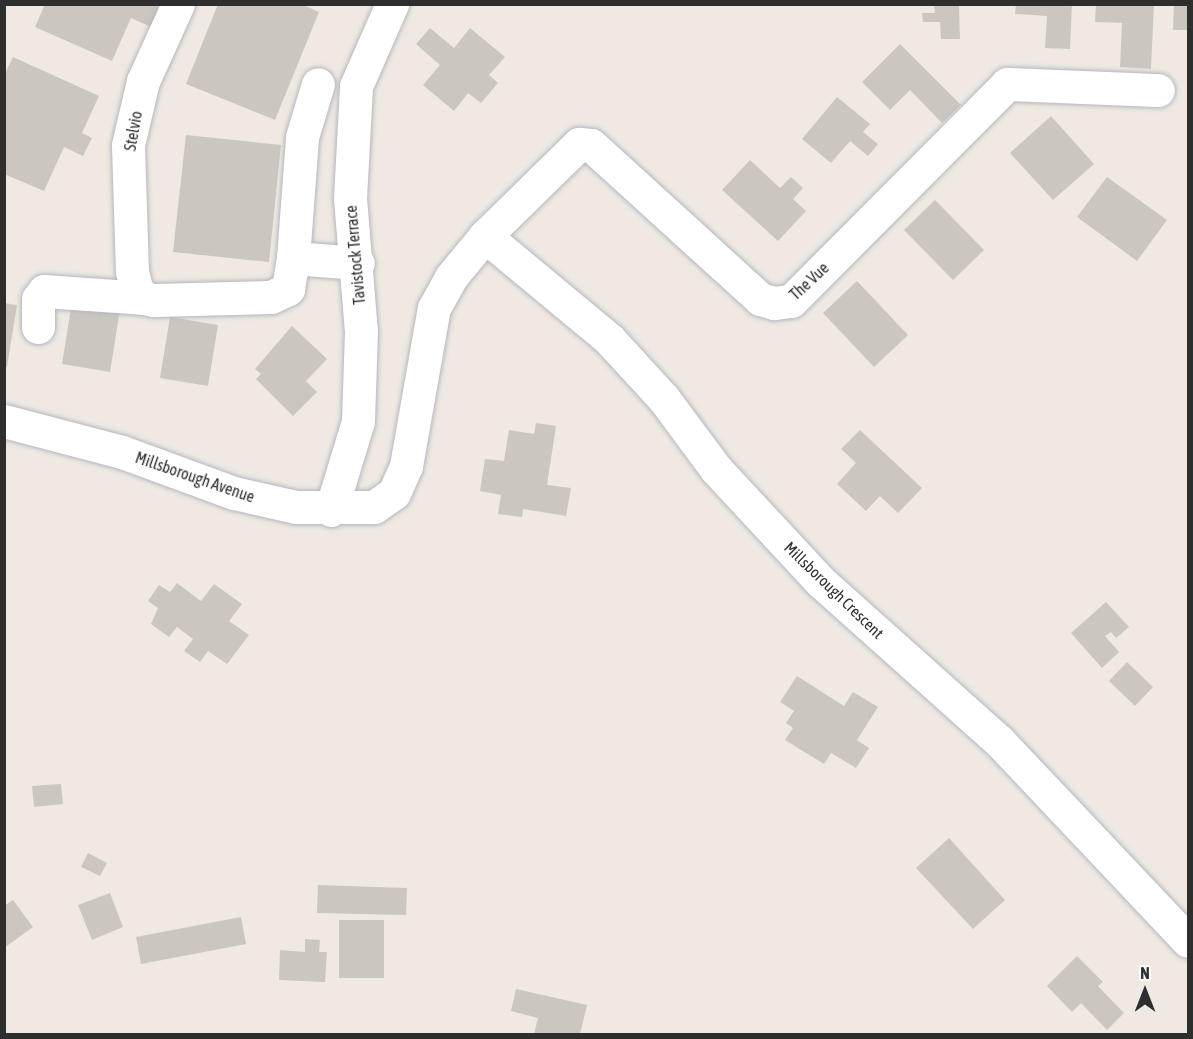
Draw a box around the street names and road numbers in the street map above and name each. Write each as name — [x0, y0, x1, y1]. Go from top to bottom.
street label: Stelvio — [120, 109, 146, 153]
street label: Tavistock Terrace — [341, 205, 369, 305]
street label: The Vue — [785, 258, 833, 304]
street label: Millsborough Avenue — [133, 448, 257, 506]
street label: Millsborough Crescent — [780, 538, 888, 642]

